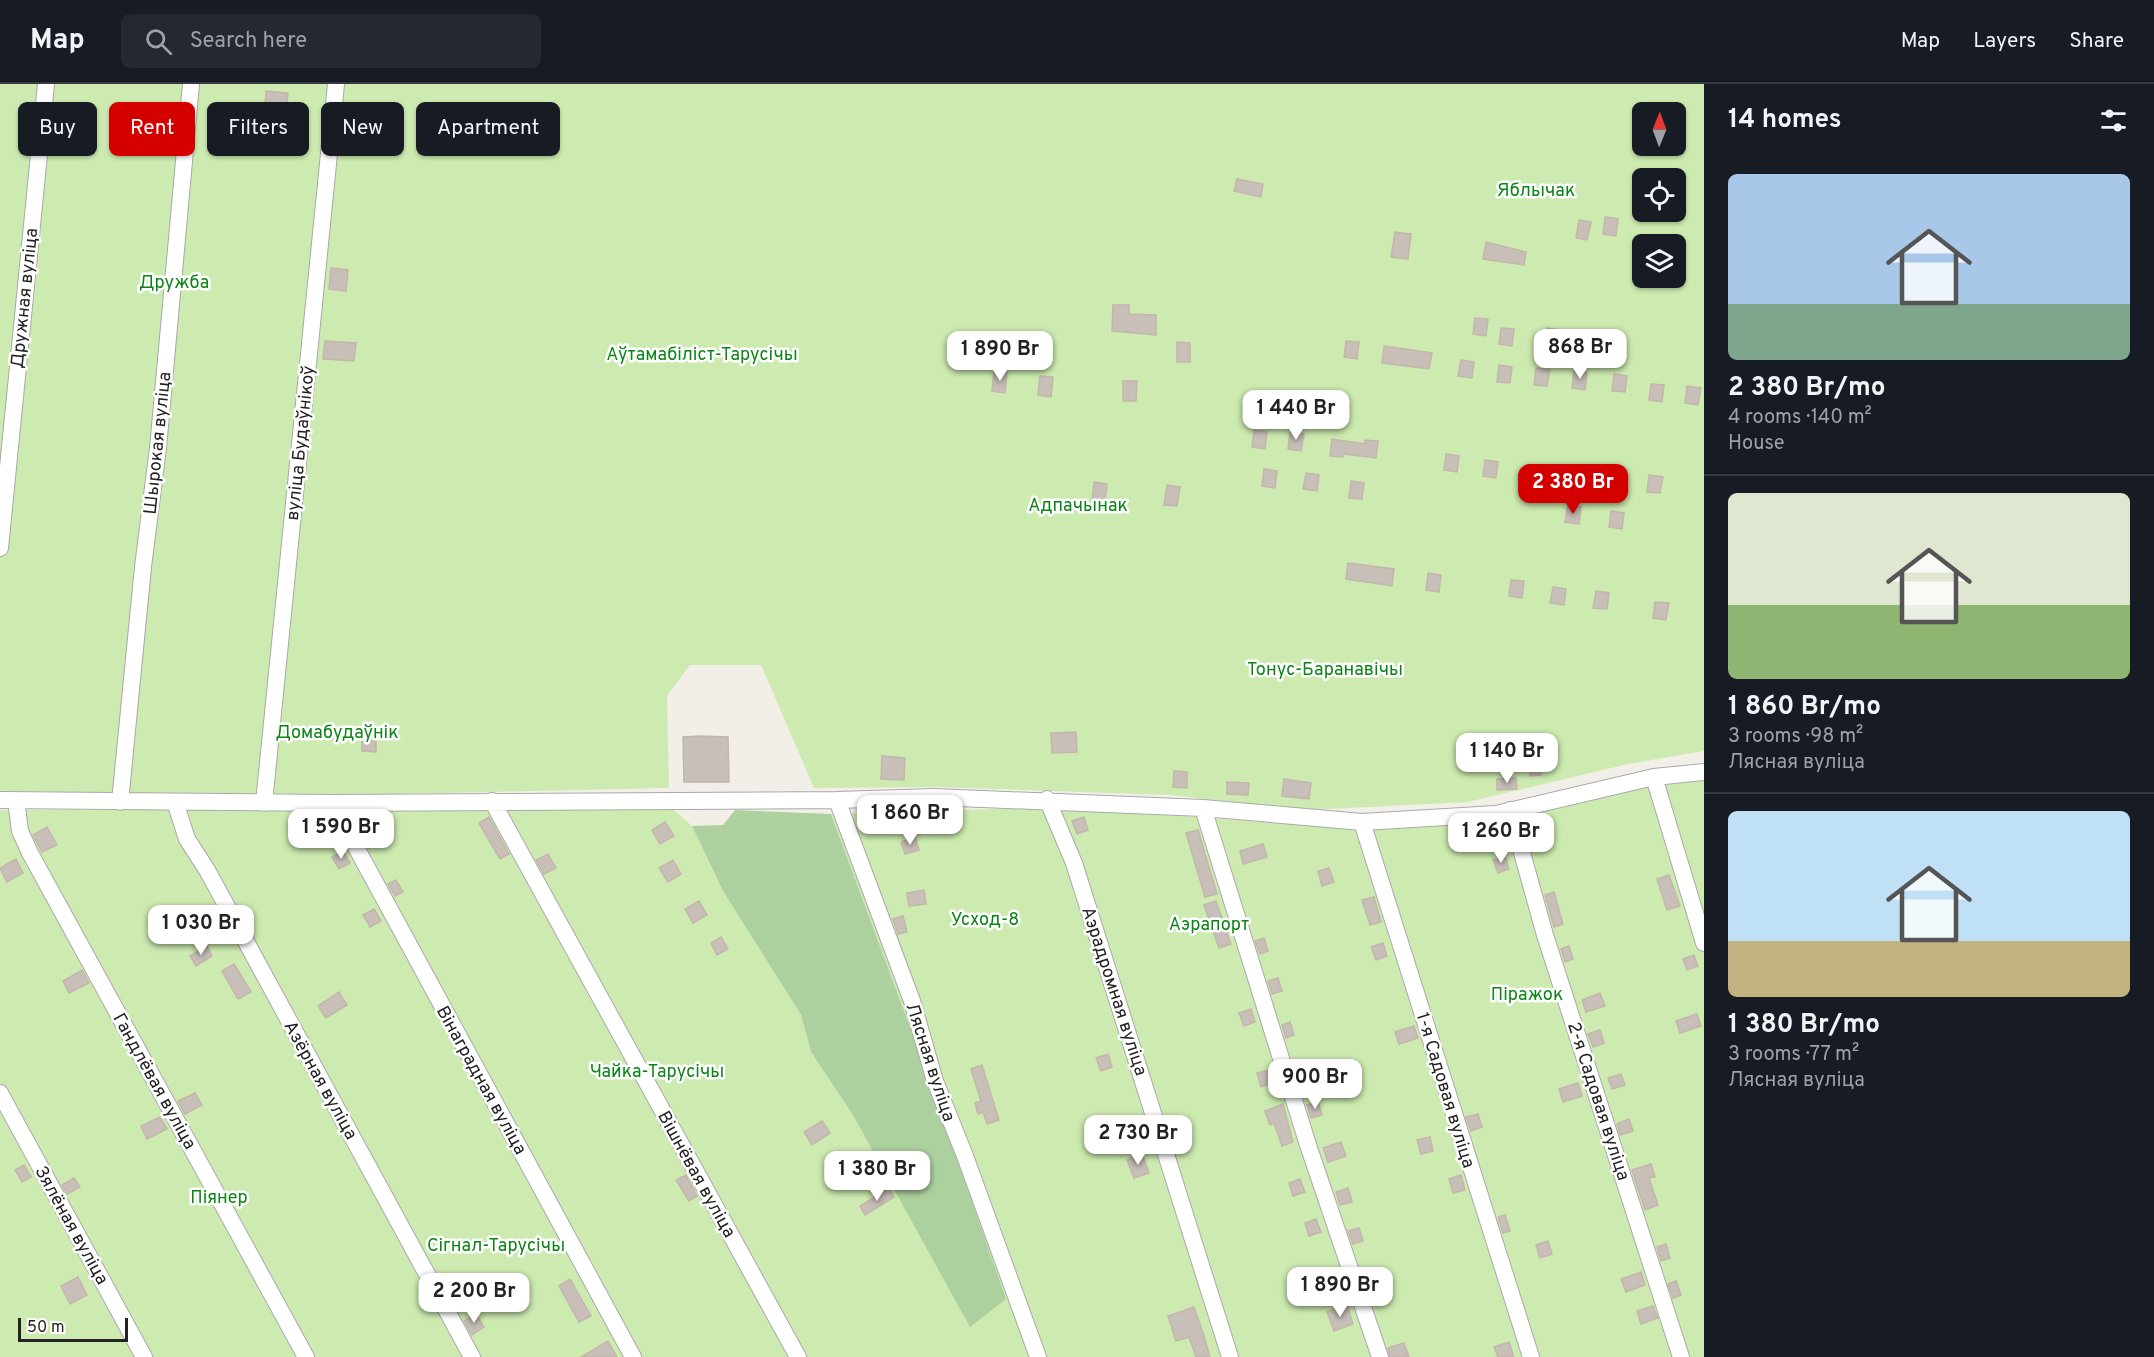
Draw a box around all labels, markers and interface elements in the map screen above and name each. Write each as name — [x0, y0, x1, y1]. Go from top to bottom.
search box — [121, 14, 541, 68]
text: Map — [30, 23, 85, 59]
icon: search — [142, 25, 175, 58]
text: Search here — [190, 28, 307, 55]
text: Map — [1901, 28, 1940, 55]
text: Layers — [1973, 28, 2036, 55]
text: Share — [2069, 28, 2124, 55]
chip: Buy — [18, 102, 97, 156]
chip: Rent — [109, 102, 195, 156]
chip: Filters — [207, 102, 309, 156]
chip: New — [321, 102, 404, 156]
chip: Apartment — [416, 102, 560, 156]
north arrow — [1632, 102, 1686, 156]
map controls — [1632, 102, 1686, 288]
text: 14 homes — [1728, 104, 1842, 137]
icon: filters — [2097, 104, 2130, 137]
button: locate — [1632, 168, 1686, 222]
park label: Яблычак — [1497, 180, 1575, 203]
icon: home — [1875, 213, 1983, 321]
street label: Дружная вуліца — [7, 227, 44, 369]
button: layers — [1632, 234, 1686, 288]
park label: Дружба — [139, 272, 209, 295]
pin: 868 Br — [1531, 329, 1629, 380]
pin: 1 890 Br — [938, 331, 1062, 382]
text: 868 Br — [1548, 335, 1612, 361]
text: 1 890 Br — [961, 337, 1039, 363]
park label: Аўтамабіліст-Тарусічы — [606, 344, 798, 367]
street label: вуліца Будаўнікоў — [282, 364, 321, 522]
street label: Шырокая вуліца — [140, 371, 177, 516]
text: 2 380 Br/mo — [1728, 372, 1886, 405]
pin: 1 440 Br — [1234, 390, 1358, 441]
text: 1 440 Br — [1257, 396, 1335, 422]
text: 4 rooms · 140 m² — [1728, 405, 1872, 431]
text: House — [1728, 431, 1784, 457]
pin: 2 380 Br — [1511, 464, 1635, 515]
text: 2 380 Br — [1532, 470, 1614, 496]
park label: Адпачынак — [1028, 495, 1128, 518]
icon: home — [1875, 532, 1983, 640]
park label: Тонус-Баранавічы — [1247, 659, 1403, 682]
text: 1 860 Br/mo — [1728, 691, 1881, 724]
park label: Домабудаўнік — [276, 722, 398, 745]
text: 3 rooms · 98 m² — [1728, 724, 1863, 750]
pin: 1 140 Br — [1445, 733, 1569, 784]
text: 1 140 Br — [1470, 739, 1544, 765]
text: Лясная вуліца — [1728, 750, 1865, 776]
pin: 1 860 Br — [848, 795, 972, 846]
text: 1 860 Br — [871, 801, 949, 827]
pin: 1 590 Br — [279, 809, 403, 860]
pin: 1 260 Br — [1439, 813, 1563, 864]
text: 1 590 Br — [302, 815, 380, 841]
text: 1 260 Br — [1462, 819, 1540, 845]
icon: home — [1875, 850, 1983, 958]
street label: Аэрадромная вуліца — [1075, 904, 1152, 1079]
pin: 1 030 Br — [139, 905, 263, 956]
park label: Усход-8 — [951, 909, 1019, 932]
text: 1 030 Br — [162, 911, 240, 937]
park label: Аэрапорт — [1169, 914, 1249, 937]
park label: Піражок — [1491, 984, 1563, 1007]
street label: Лясная вуліца — [900, 1000, 960, 1125]
street label: Вінаградная вуліца — [430, 1002, 531, 1159]
text: 1 380 Br/mo — [1728, 1009, 1880, 1042]
street label: Гандлёвая вуліца — [107, 1010, 201, 1154]
street label: 1-я Садовая вуліца — [1410, 1010, 1479, 1171]
street label: Азёрная вуліца — [278, 1017, 362, 1144]
street label: 2-я Садовая вуліца — [1561, 1019, 1634, 1184]
text: 3 rooms · 77 m² — [1728, 1042, 1859, 1068]
pin: 900 Br — [1266, 1059, 1364, 1110]
park label: Чайка-Тарусічы — [590, 1061, 724, 1084]
text: 900 Br — [1282, 1065, 1348, 1091]
text: Лясная вуліца — [1728, 1068, 1865, 1094]
street label: Вішнёвая вуліца — [651, 1107, 740, 1242]
pin: 2 730 Br — [1076, 1115, 1200, 1166]
text: 2 730 Br — [1098, 1121, 1178, 1147]
pin: 1 380 Br — [815, 1151, 939, 1202]
text: 1 380 Br — [838, 1157, 916, 1183]
street label: Зялёная вуліца — [29, 1162, 113, 1289]
park label: Піянер — [190, 1187, 248, 1210]
park label: Сігнал-Тарусічы — [427, 1235, 565, 1258]
pin: 1 890 Br — [1278, 1267, 1402, 1318]
pin: 2 200 Br — [412, 1273, 536, 1324]
text: 1 890 Br — [1301, 1273, 1379, 1299]
text: 2 200 Br — [433, 1279, 515, 1305]
scale bar — [18, 1315, 128, 1342]
text: 50 m — [27, 1318, 65, 1338]

